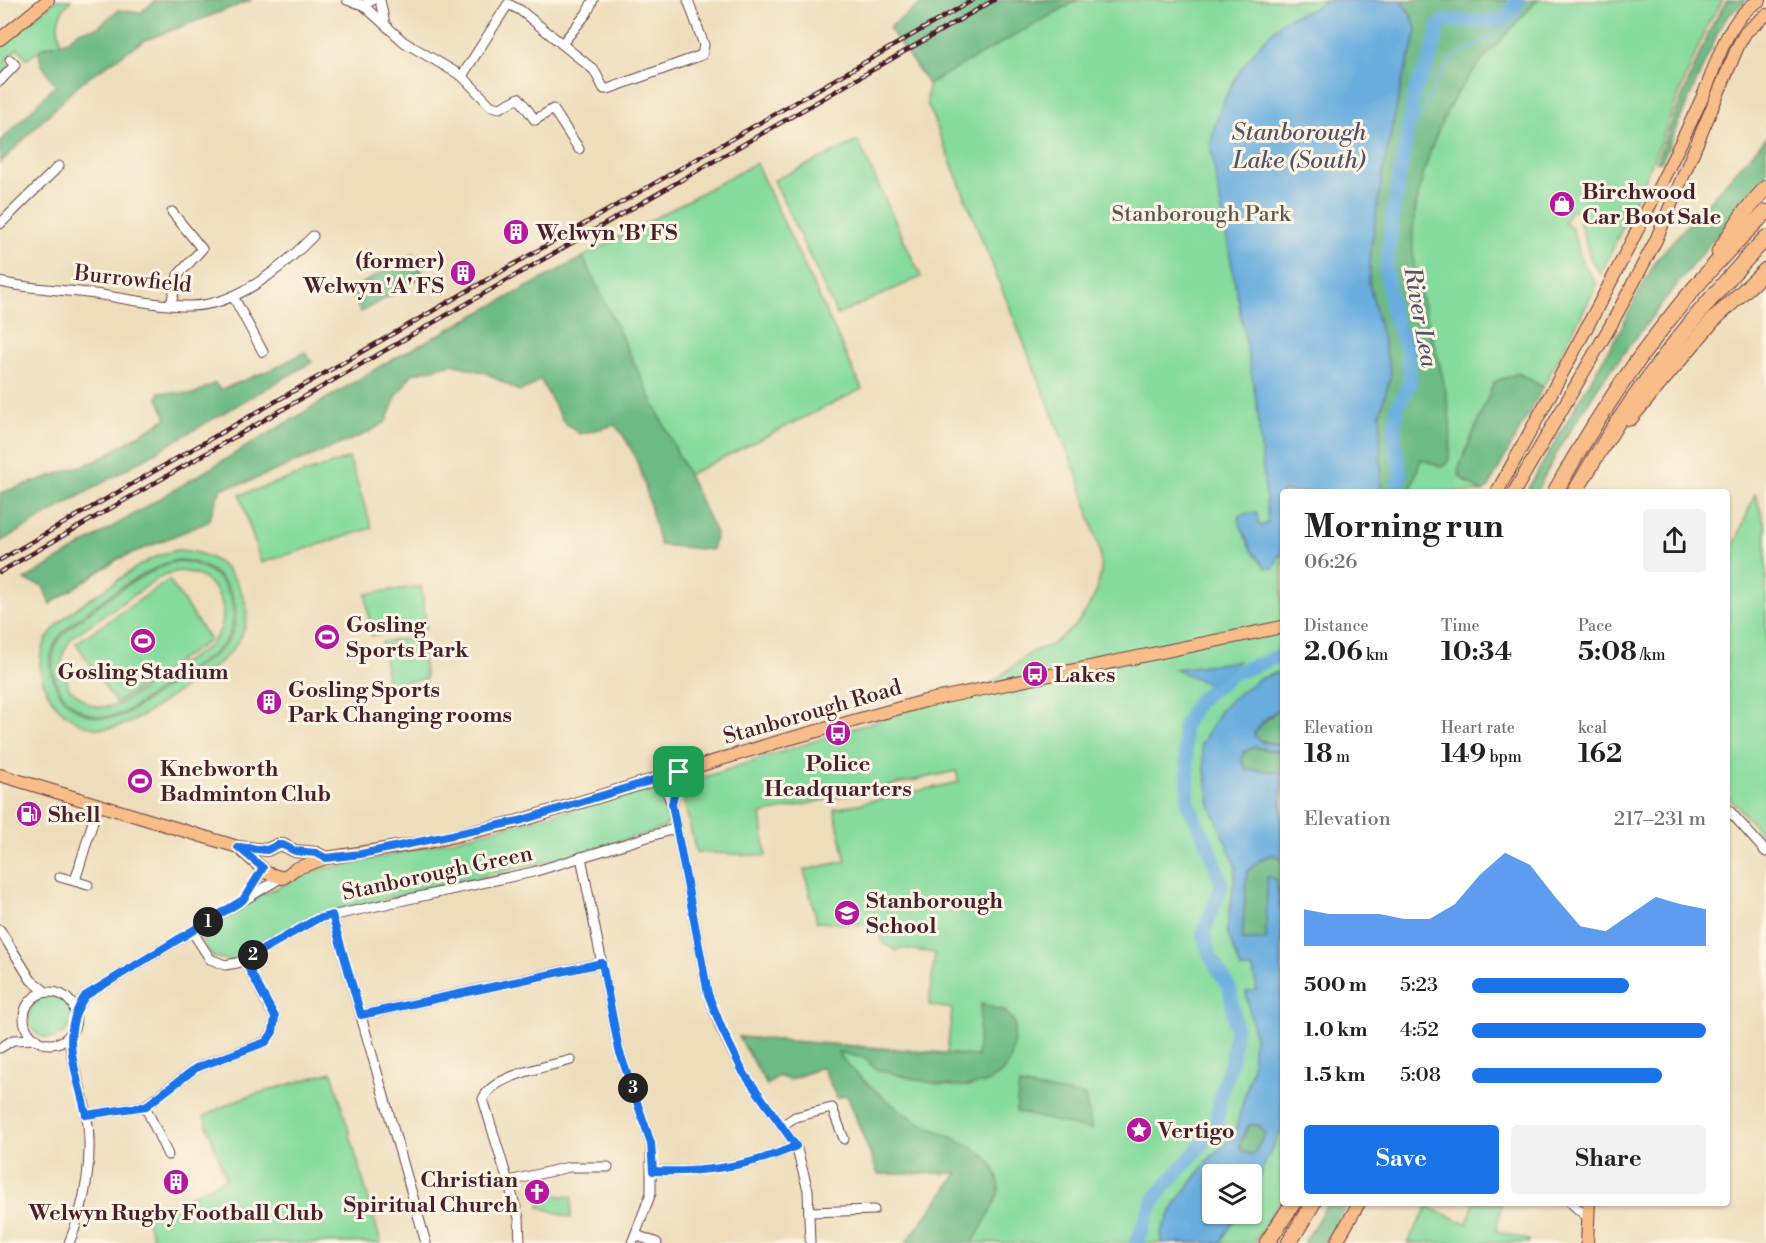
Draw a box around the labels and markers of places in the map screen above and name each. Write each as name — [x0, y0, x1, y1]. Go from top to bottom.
place label: Birchwood Car Boot Sale — [1582, 179, 1721, 231]
shop icon: Birchwood Car Boot Sale — [1547, 189, 1577, 219]
building icon: Welwyn 'B' FS — [501, 217, 531, 247]
place label: Welwyn 'B' FS — [535, 220, 678, 247]
place label: (former) Welwyn 'A' FS — [302, 248, 444, 300]
building icon: (former) Welwyn 'A' FS — [448, 258, 478, 288]
place label: Gosling Sports Park — [346, 612, 469, 664]
sports icon: Gosling Sports Park — [312, 622, 342, 652]
sports icon: Gosling Stadium — [128, 626, 158, 656]
place label: Gosling Stadium — [58, 659, 229, 686]
bus stop icon: Lakes — [1020, 659, 1050, 689]
place label: Lakes — [1054, 662, 1115, 689]
place label: Gosling Sports Park Changing rooms — [288, 677, 512, 729]
building icon: Gosling Sports Park Changing rooms — [254, 687, 284, 717]
bus stop icon: Police Headquarters — [823, 718, 853, 748]
pin — [653, 746, 704, 797]
place label: Police Headquarters — [764, 751, 912, 803]
place label: Knebworth Badminton Club — [160, 756, 331, 808]
sports icon: Knebworth Badminton Club — [125, 766, 155, 796]
fuel station icon: Shell — [14, 799, 44, 829]
place label: Shell — [48, 802, 100, 829]
place label: Stanborough School — [866, 888, 1003, 940]
school or university icon: Stanborough School — [832, 898, 862, 928]
pin: 1 — [193, 907, 223, 937]
pin: 2 — [238, 940, 268, 970]
pin: 3 — [618, 1073, 648, 1103]
place icon: Vertigo — [1124, 1115, 1154, 1145]
place label: Vertigo — [1157, 1118, 1235, 1145]
building icon: Welwyn Rugby Football Club — [161, 1167, 191, 1197]
place label: Christian Spiritual Church — [343, 1167, 518, 1219]
church icon: Christian Spiritual Church — [522, 1177, 552, 1207]
place label: Welwyn Rugby Football Club — [27, 1200, 324, 1227]

